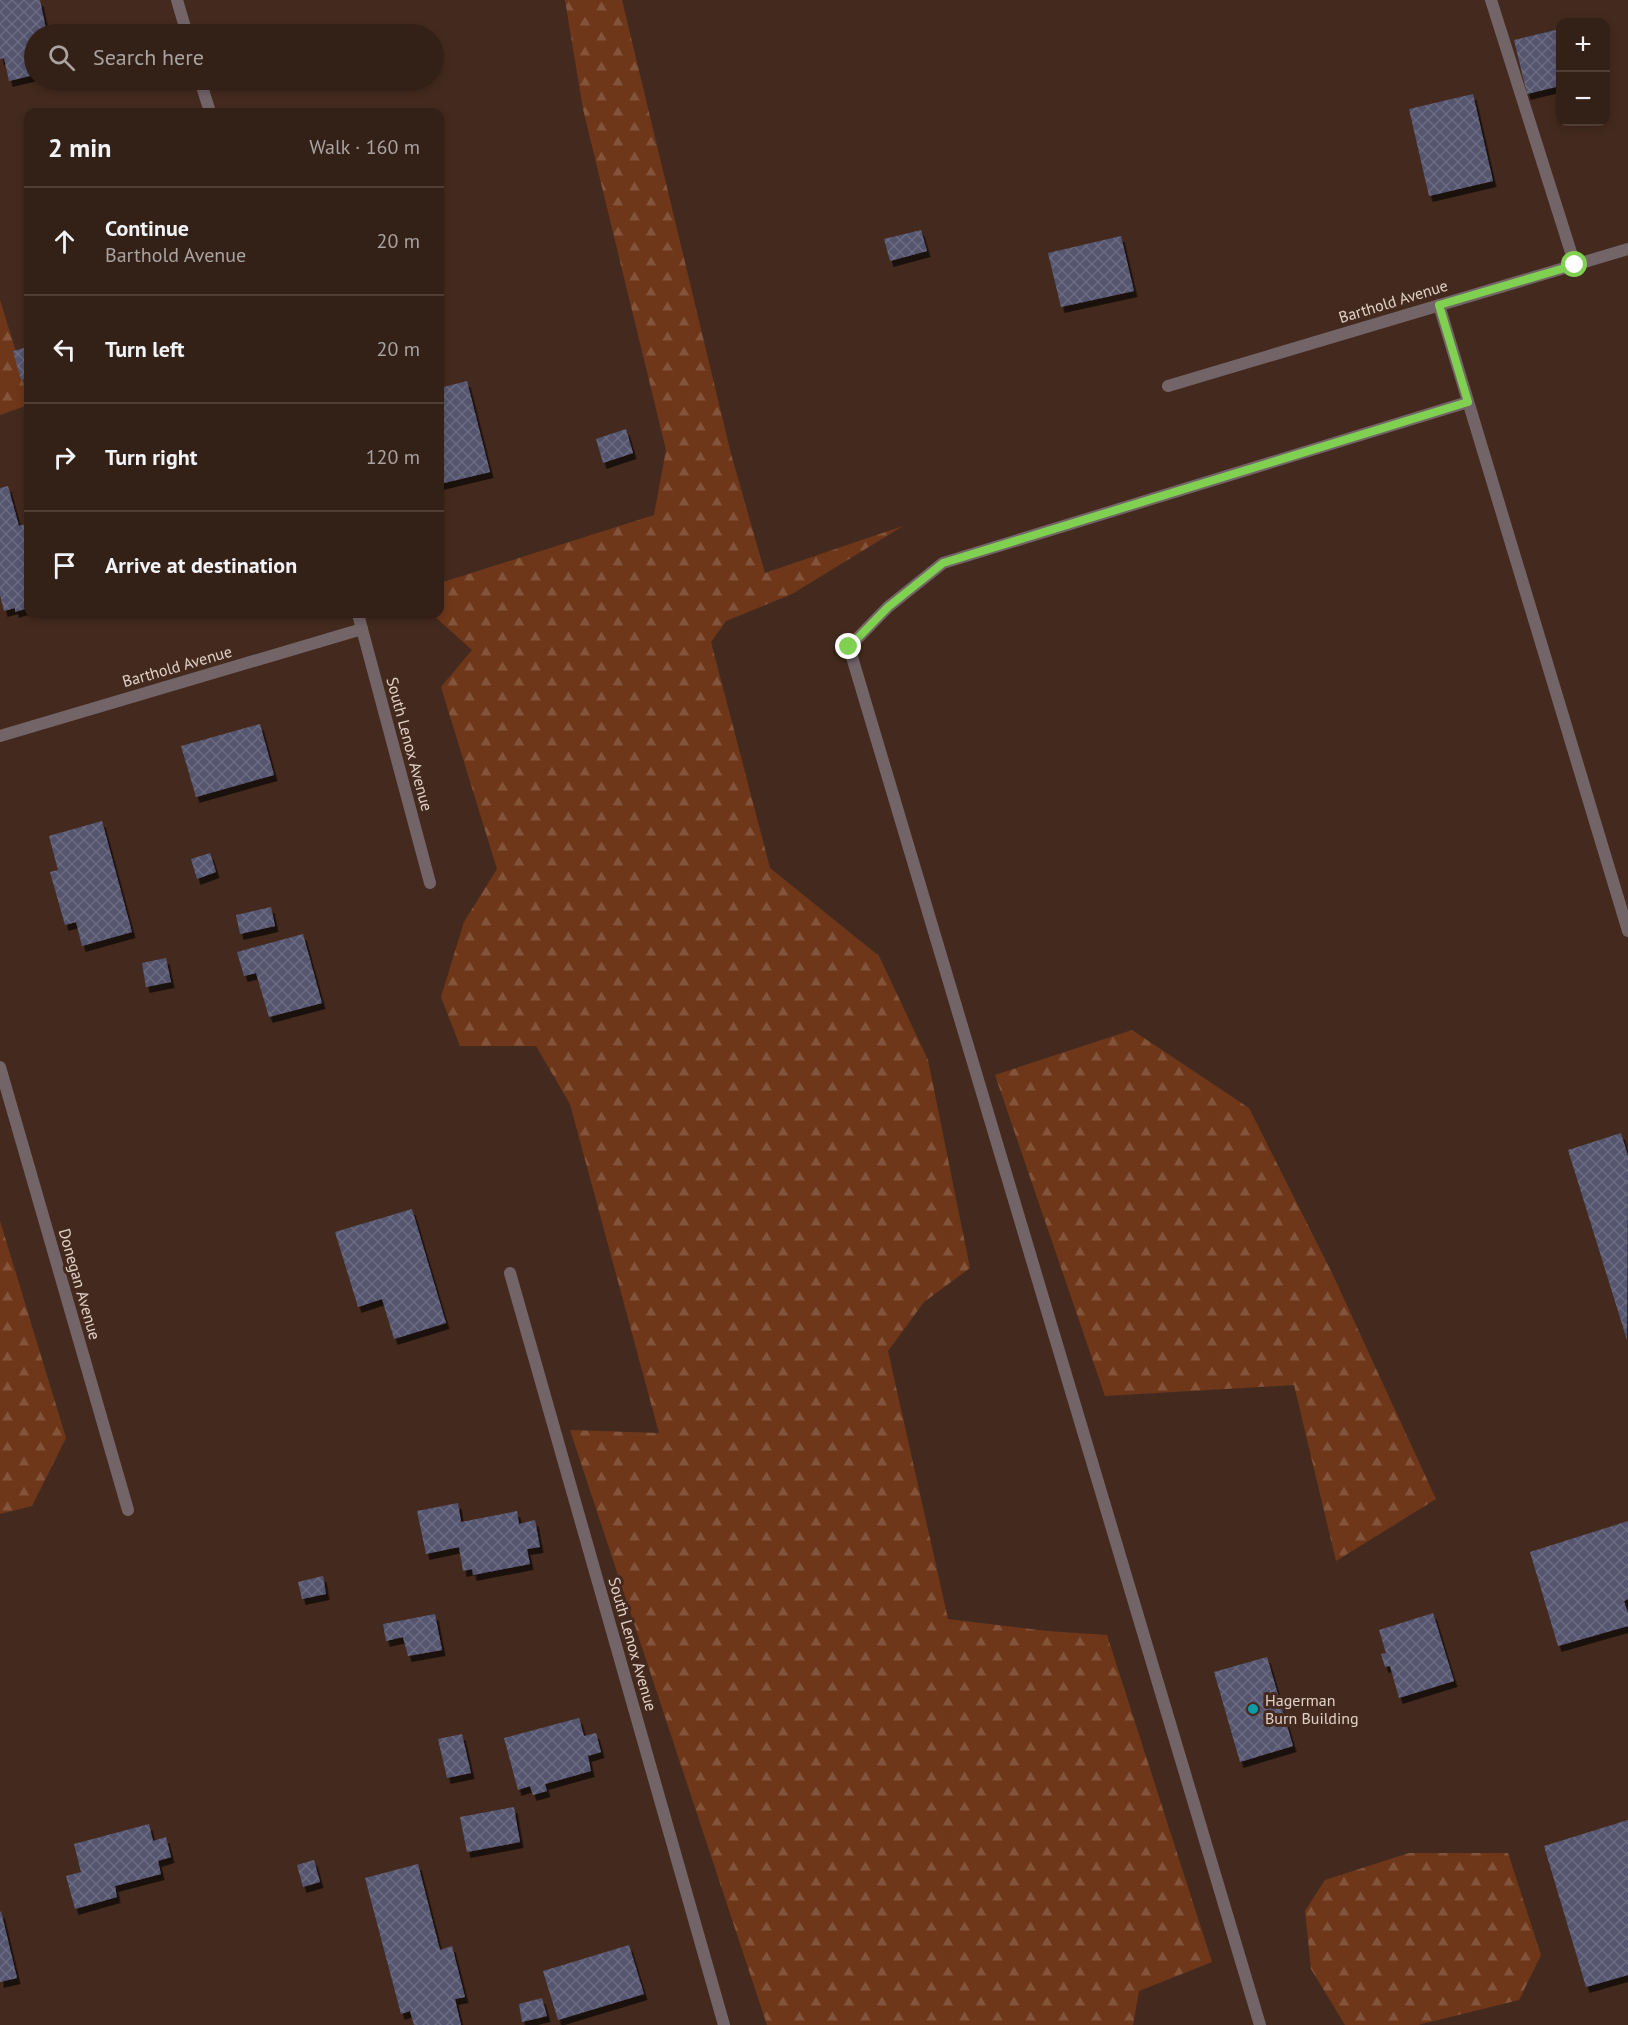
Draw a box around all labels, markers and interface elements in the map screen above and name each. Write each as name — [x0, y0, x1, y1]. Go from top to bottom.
map controls — [1556, 18, 1610, 126]
button: + — [1556, 18, 1610, 72]
search box — [24, 24, 444, 90]
icon: search — [45, 41, 78, 74]
text: Search here — [93, 43, 204, 71]
button: − — [1556, 72, 1610, 126]
text: 2 min — [48, 131, 111, 164]
text: Walk · 160 m — [309, 134, 420, 160]
text: Continue — [105, 214, 189, 242]
icon: ahead — [48, 225, 81, 258]
text: 20 m — [377, 228, 420, 254]
text: Barthold Avenue — [105, 242, 246, 268]
route start — [1561, 251, 1587, 277]
street label: Barthold Avenue — [1336, 275, 1450, 327]
icon: left — [48, 333, 81, 366]
text: Turn left — [105, 335, 185, 363]
text: 20 m — [377, 336, 420, 362]
icon: right — [48, 441, 81, 474]
text: Turn right — [105, 443, 197, 471]
text: 120 m — [366, 444, 420, 470]
icon: arrive — [48, 549, 81, 582]
text: Arrive at destination — [105, 551, 297, 579]
route end — [835, 633, 861, 659]
street label: Barthold Avenue — [120, 641, 234, 691]
street label: South Lenox Avenue — [382, 675, 438, 813]
street label: Donegan Avenue — [55, 1226, 105, 1342]
street label: South Lenox Avenue — [604, 1575, 662, 1713]
place label: Hagerman Burn Building — [1265, 1690, 1359, 1728]
marker: Hagerman Burn Building — [1246, 1702, 1260, 1716]

